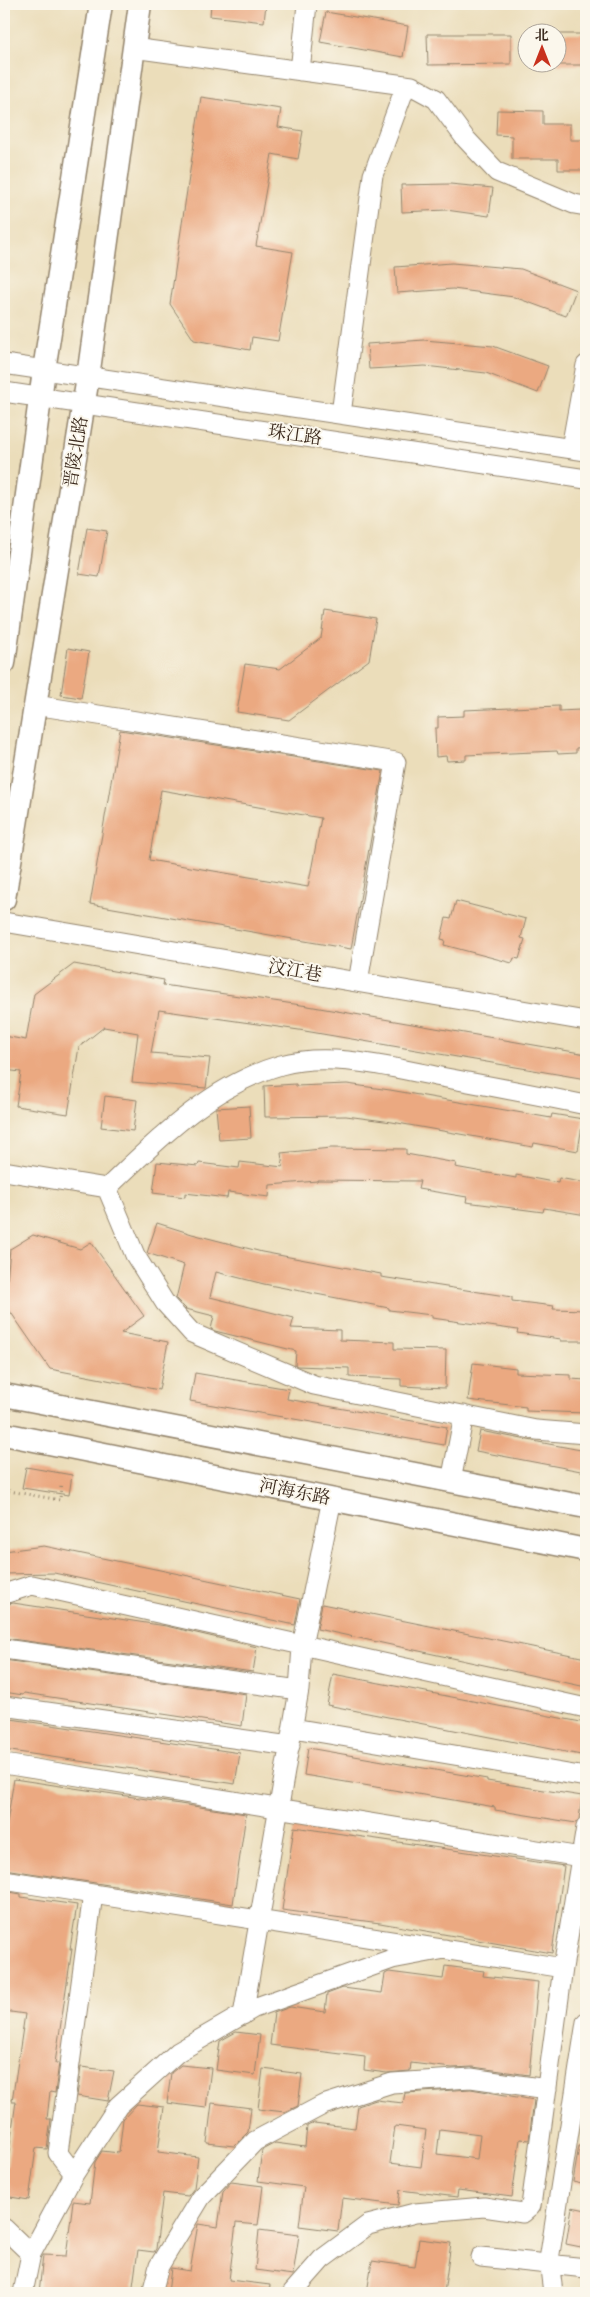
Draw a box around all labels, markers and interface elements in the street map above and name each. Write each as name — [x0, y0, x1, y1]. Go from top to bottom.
north arrow — [518, 22, 568, 72]
text: 北 — [535, 27, 549, 45]
street label: 晋陵北路 — [59, 415, 93, 489]
street label: 珠江路 — [267, 420, 323, 450]
street label: 汶江巷 — [266, 955, 324, 987]
street label: 河海东路 — [257, 1474, 333, 1510]

